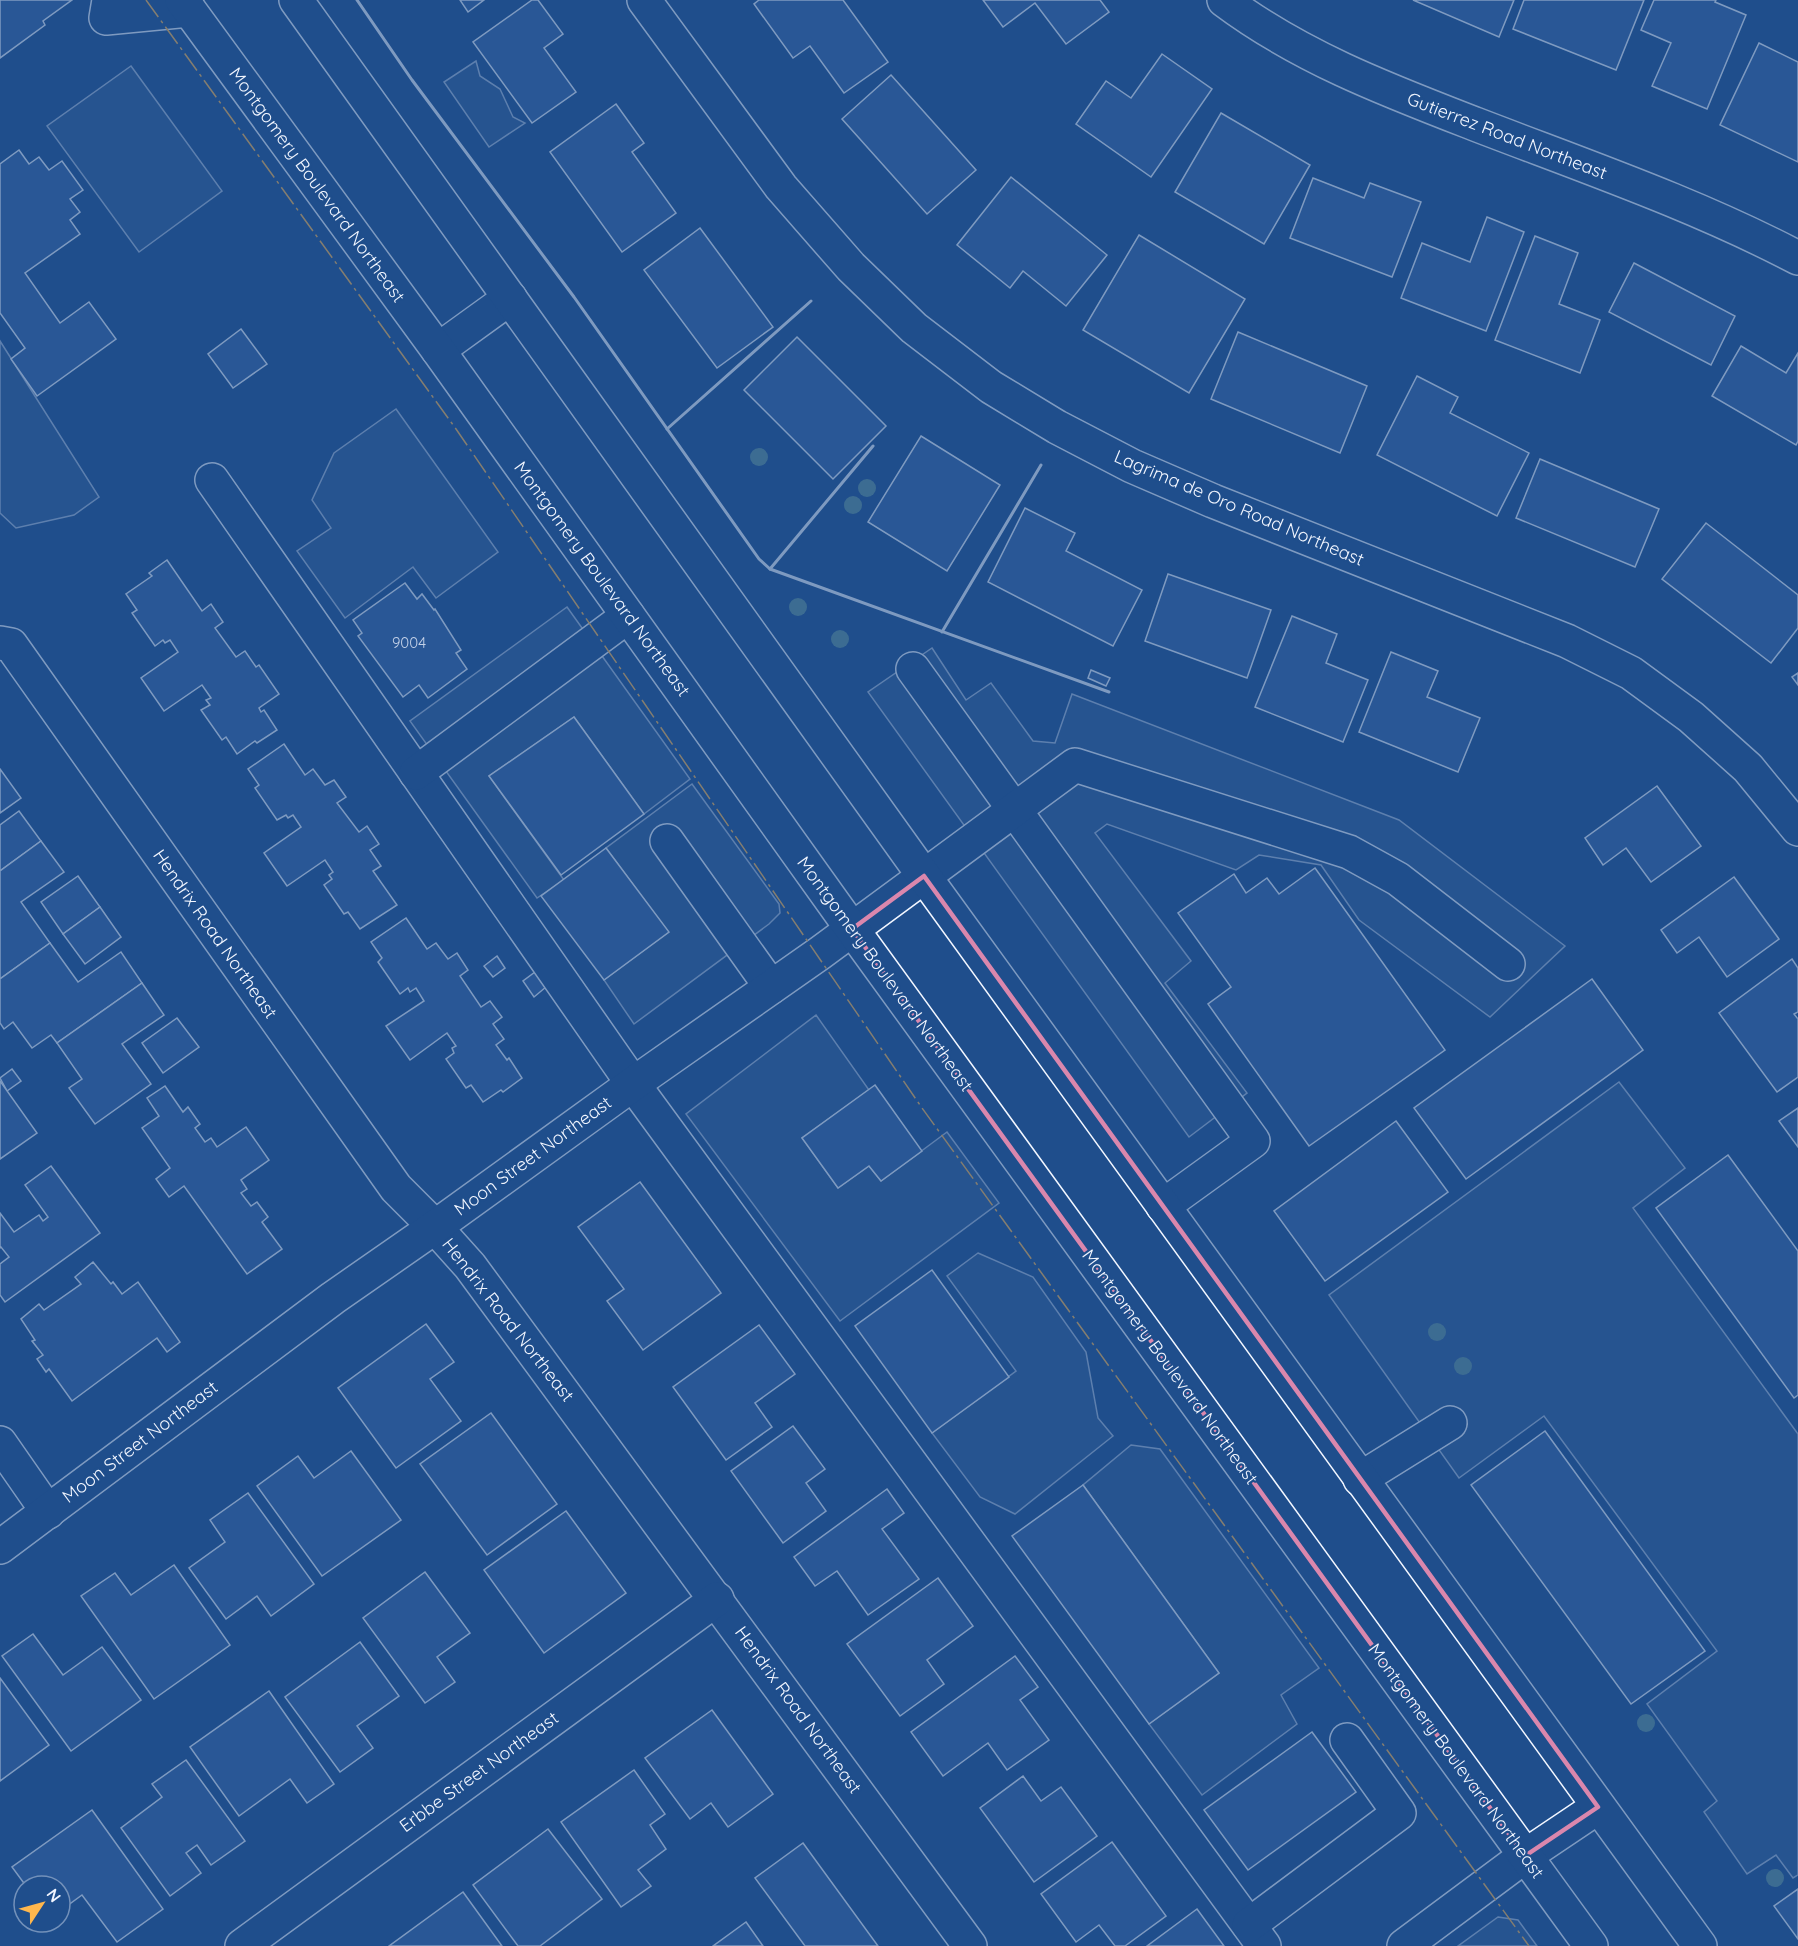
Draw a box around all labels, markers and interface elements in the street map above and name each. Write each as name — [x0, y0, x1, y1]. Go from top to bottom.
street label: Montgomery Boulevard Northeast — [224, 63, 410, 307]
street label: Gutierrez Road Northeast — [1404, 87, 1611, 184]
street label: Lagrima de Oro Road Northeast — [1111, 444, 1368, 571]
street label: Montgomery Boulevard Northeast — [509, 457, 695, 701]
house number: 9004 — [392, 633, 426, 652]
street label: Hendrix Road Northeast — [148, 845, 283, 1023]
street label: Montgomery Boulevard Northeast — [792, 852, 978, 1096]
street label: Moon Street Northeast — [450, 1091, 616, 1220]
street label: Hendrix Road Northeast — [437, 1233, 579, 1406]
street label: Montgomery Boulevard Northeast — [1077, 1245, 1263, 1489]
street label: Moon Street Northeast — [57, 1376, 222, 1508]
street label: Hendrix Road Northeast — [730, 1621, 867, 1798]
street label: Montgomery Boulevard Northeast — [1363, 1639, 1549, 1883]
street label: Erbbe Street Northeast — [395, 1706, 563, 1837]
north arrow — [12, 1874, 72, 1934]
text: N — [43, 1885, 66, 1906]

